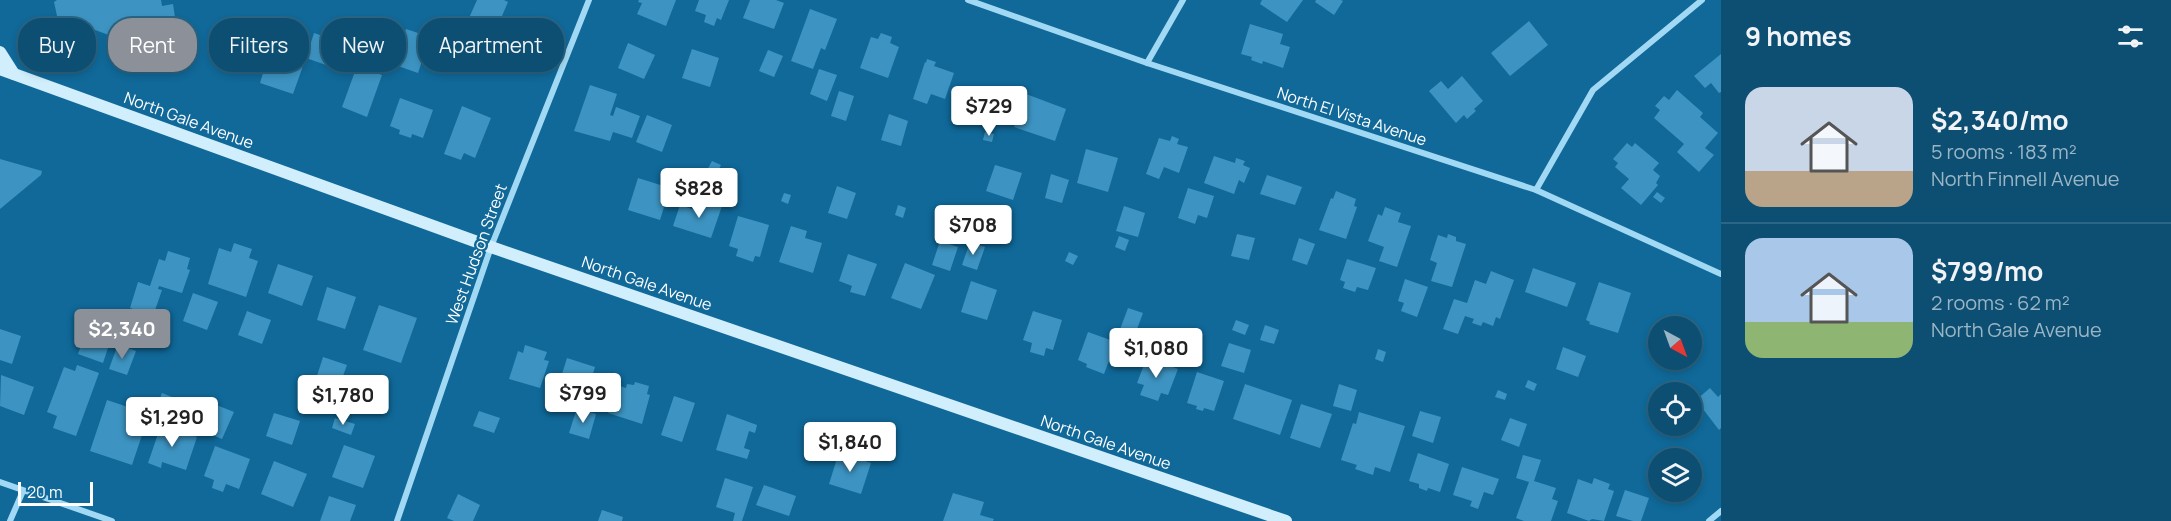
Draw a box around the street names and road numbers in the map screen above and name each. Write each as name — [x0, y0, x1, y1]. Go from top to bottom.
street label: North El Vista Avenue — [1274, 81, 1430, 151]
street label: North Gale Avenue — [121, 86, 257, 154]
street label: West Hudson Street — [440, 180, 512, 328]
street label: North Gale Avenue — [579, 250, 715, 316]
street label: North Gale Avenue — [1038, 409, 1174, 475]

